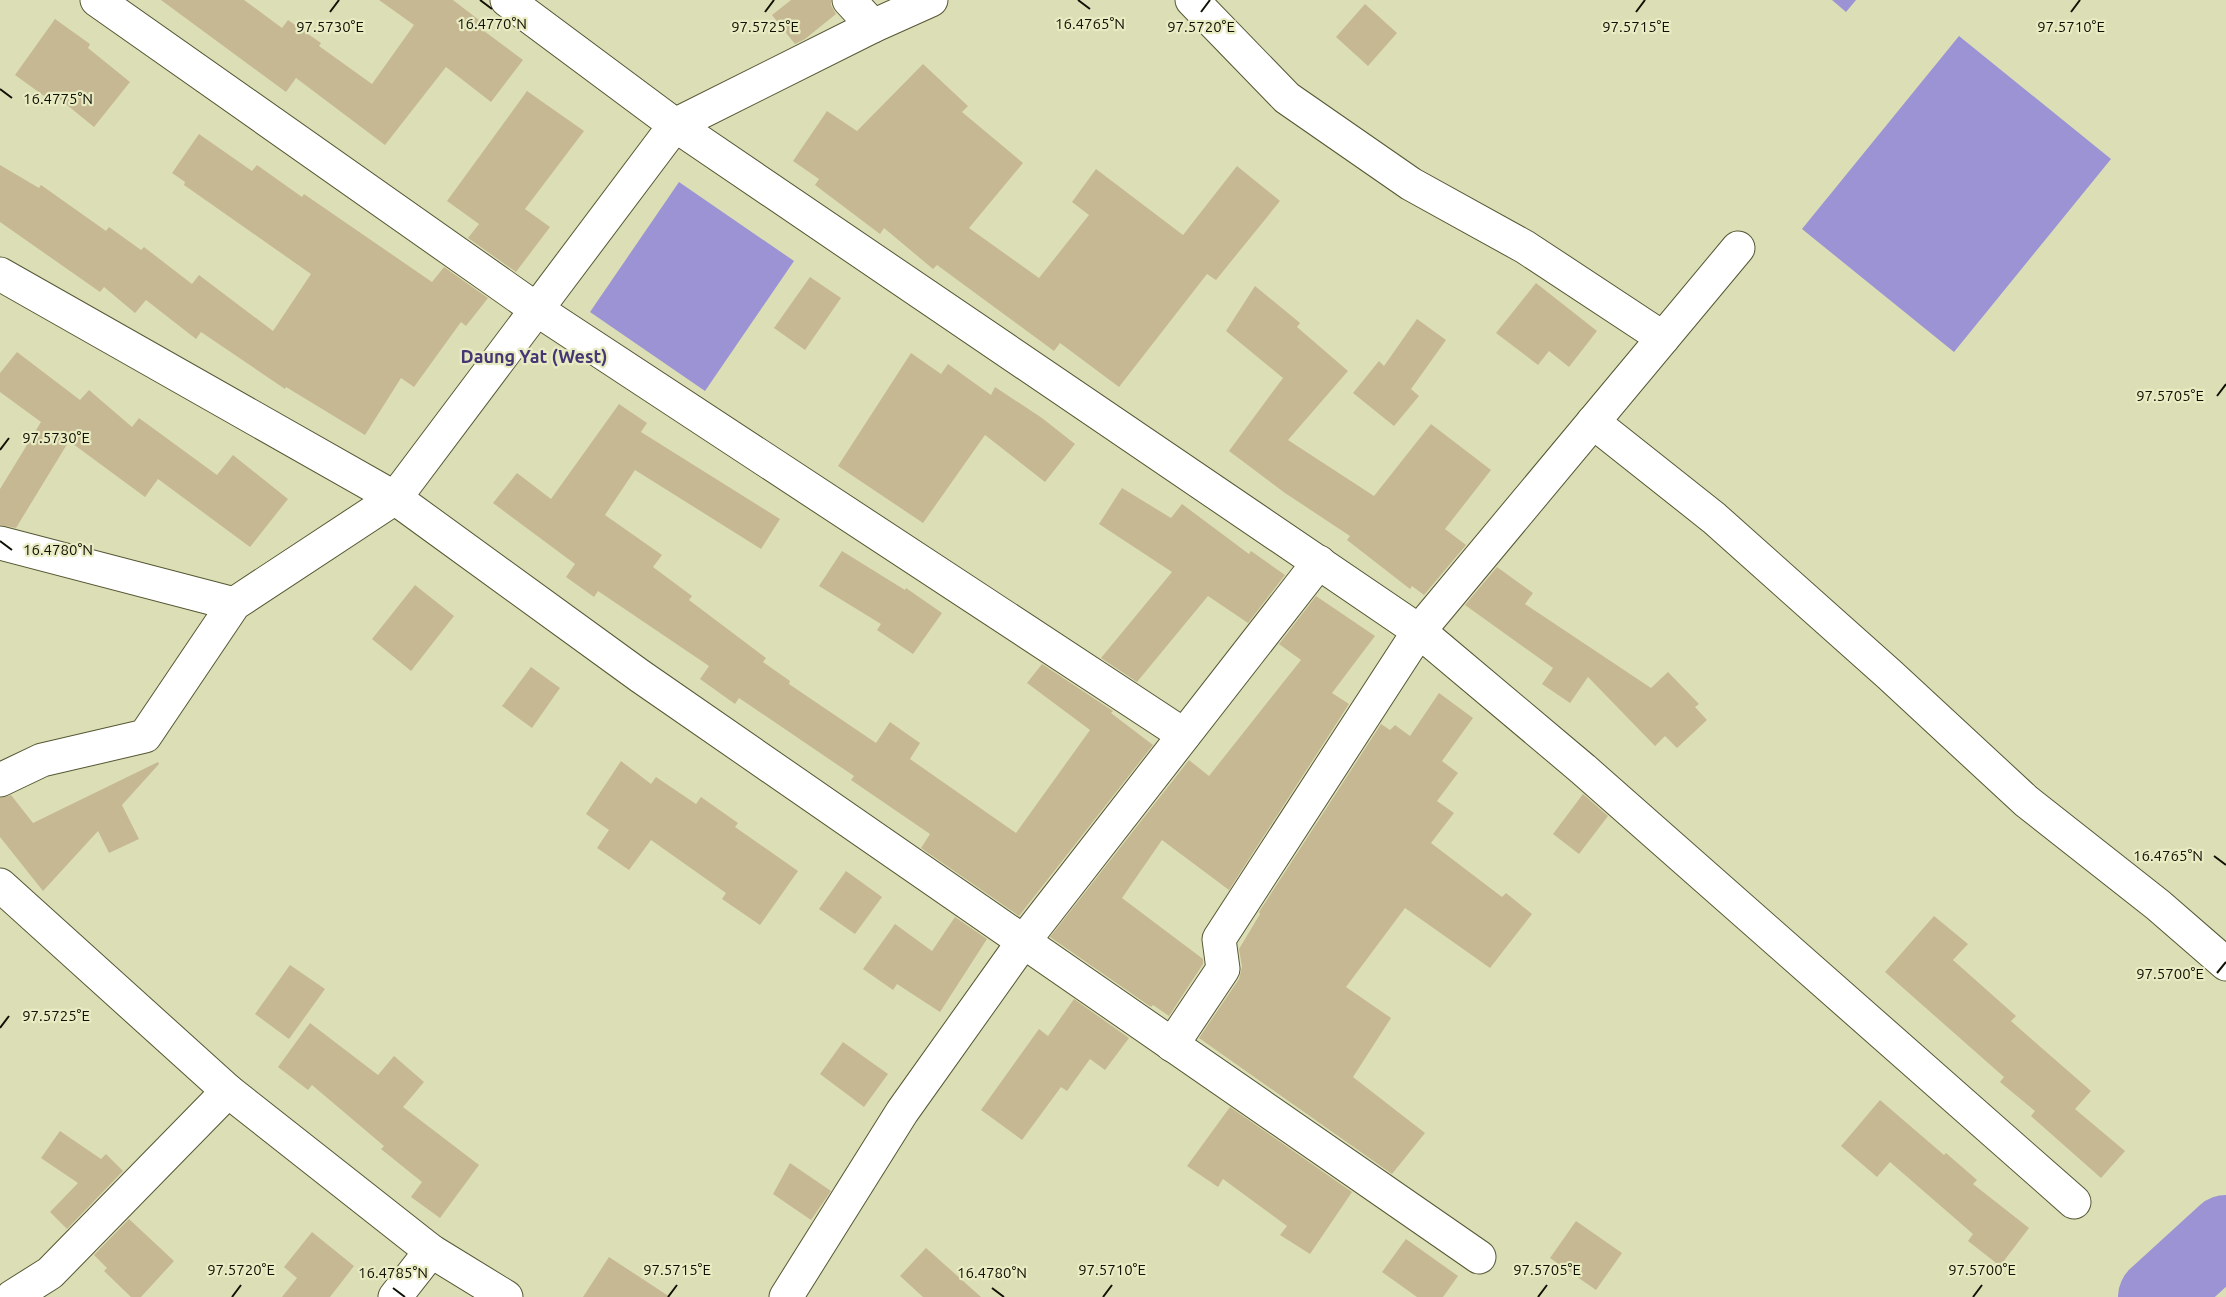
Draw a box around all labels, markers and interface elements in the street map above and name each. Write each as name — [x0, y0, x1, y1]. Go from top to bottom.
text: 16.4770°N — [457, 15, 527, 32]
text: 16.4765°N — [1055, 15, 1125, 32]
text: 97.5730°E — [296, 18, 364, 35]
text: 97.5725°E — [731, 18, 799, 35]
text: 97.5720°E — [1167, 18, 1235, 35]
text: 97.5715°E — [1602, 18, 1670, 35]
text: 97.5710°E — [2037, 18, 2105, 35]
text: 16.4775°N — [23, 90, 93, 107]
district label: Daung Yat (West) — [461, 346, 607, 367]
text: 97.5705°E — [2136, 387, 2204, 404]
text: 97.5730°E — [22, 429, 90, 446]
text: 16.4780°N — [23, 541, 93, 558]
text: 16.4765°N — [2133, 847, 2203, 864]
text: 97.5700°E — [2136, 965, 2204, 982]
text: 97.5725°E — [22, 1007, 90, 1024]
text: 97.5720°E — [207, 1261, 275, 1278]
text: 97.5715°E — [643, 1261, 711, 1278]
text: 97.5710°E — [1078, 1261, 1146, 1278]
text: 97.5705°E — [1513, 1261, 1581, 1278]
text: 97.5700°E — [1948, 1261, 2016, 1278]
text: 16.4785°N — [358, 1264, 428, 1281]
text: 16.4780°N — [957, 1264, 1027, 1281]

